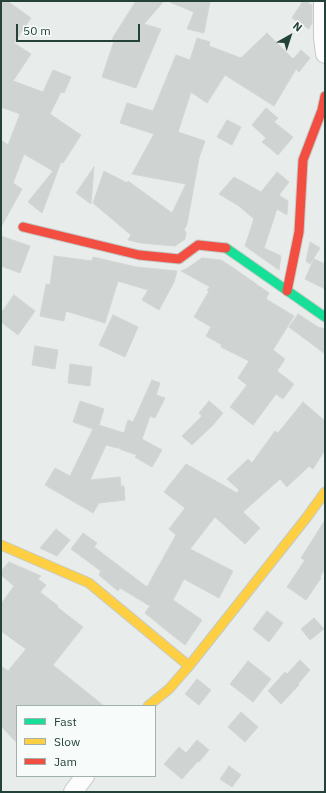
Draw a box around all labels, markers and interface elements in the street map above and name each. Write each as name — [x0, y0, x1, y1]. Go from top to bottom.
scale bar — [18, 16, 142, 42]
north arrow — [270, 16, 310, 56]
text: N — [290, 19, 305, 35]
text: 50 m — [23, 23, 51, 38]
legend — [16, 705, 156, 777]
text: Fast — [54, 714, 77, 729]
text: Slow — [54, 734, 80, 749]
text: Jam — [54, 754, 77, 769]

